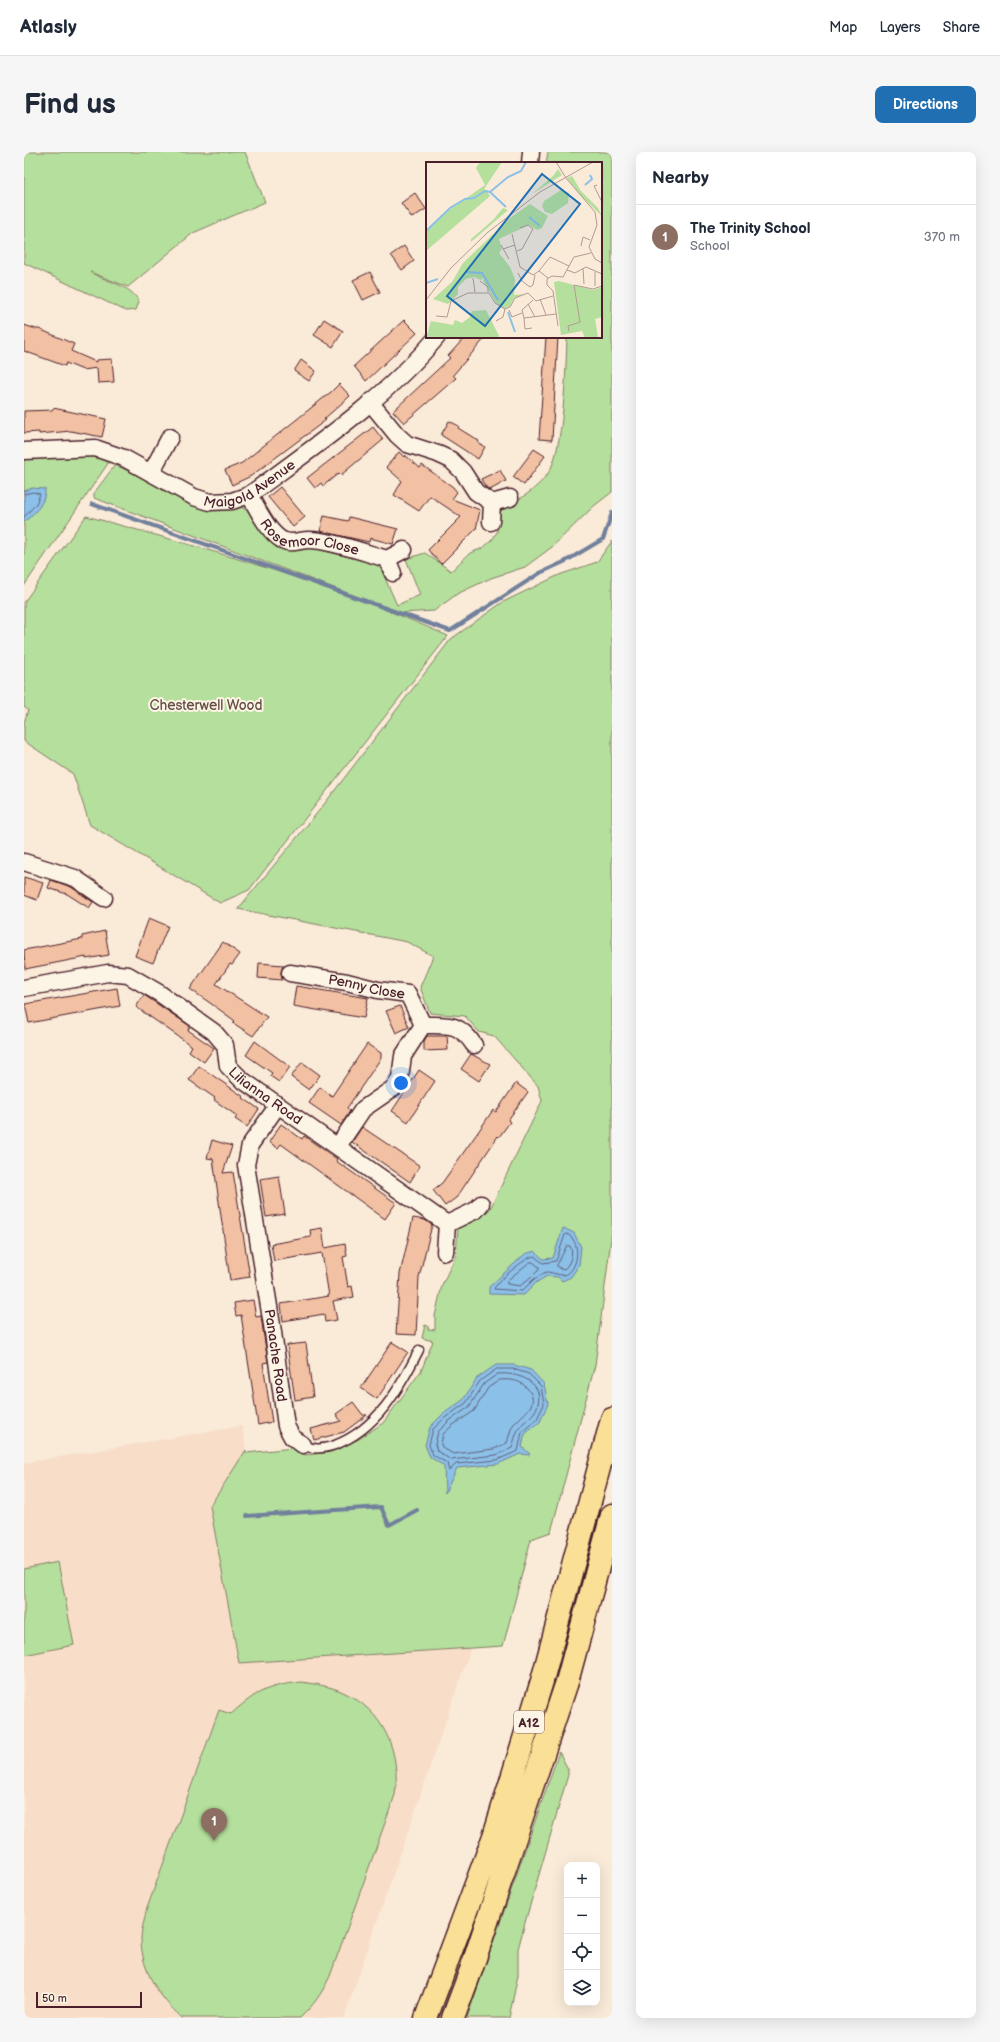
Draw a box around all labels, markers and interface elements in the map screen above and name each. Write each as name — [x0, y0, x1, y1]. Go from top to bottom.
text: Atlasly — [20, 16, 77, 39]
text: Map — [829, 19, 857, 36]
text: Layers — [879, 19, 921, 36]
text: Share — [943, 19, 980, 36]
button: Directions — [875, 86, 976, 123]
text: Find us — [24, 88, 116, 121]
inset map — [426, 162, 602, 338]
text: Nearby — [652, 168, 709, 188]
text: The Trinity School — [690, 219, 811, 238]
text: 1 — [662, 229, 668, 245]
text: 370 m — [924, 229, 960, 245]
text: School — [690, 238, 730, 254]
street label: Maigold Avenue — [201, 456, 299, 512]
street label: Rosemoor Close — [256, 516, 361, 559]
park label: Chesterwell Wood — [149, 697, 263, 714]
street label: Penny Close — [327, 971, 406, 1003]
street label: Lilianna Road — [225, 1064, 305, 1129]
your location — [391, 1073, 411, 1093]
street label: Panache Road — [261, 1308, 291, 1403]
road number: A12 — [514, 1711, 544, 1733]
pin: 1 — [201, 1808, 227, 1841]
map controls — [564, 1862, 600, 2006]
button: + — [564, 1862, 600, 1898]
button: − — [564, 1898, 600, 1934]
button: locate — [564, 1934, 600, 1970]
button: layers — [564, 1970, 600, 2006]
scale bar — [36, 1990, 142, 2009]
text: 50 m — [42, 1992, 67, 2005]

